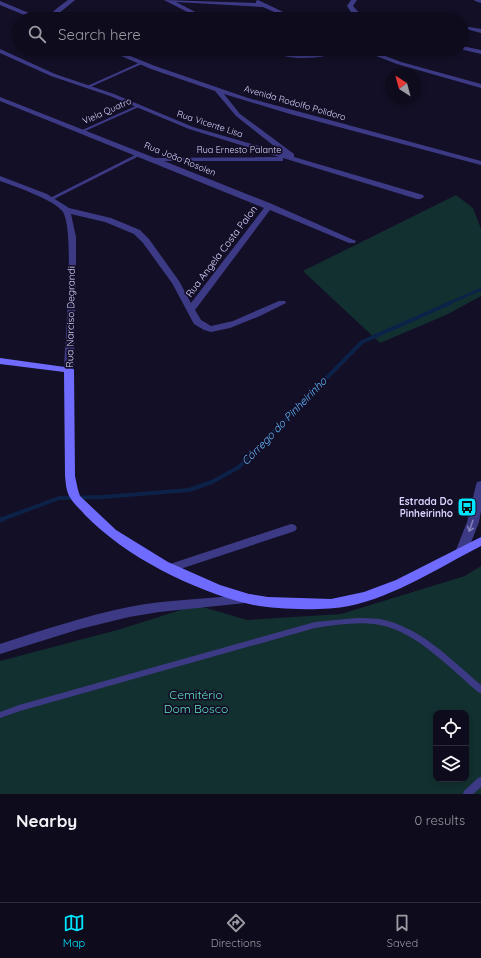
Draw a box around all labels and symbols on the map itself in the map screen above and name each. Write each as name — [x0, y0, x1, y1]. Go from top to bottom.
north arrow — [385, 68, 421, 104]
street label: Avenida Rodolfo Polidoro — [243, 83, 347, 122]
street label: Viela Quatro — [81, 95, 133, 126]
street label: Rua Vicente Lisa — [176, 108, 245, 139]
street label: Rua João Rosolen — [143, 139, 218, 178]
street label: Rua Ernesto Palante — [197, 144, 281, 155]
street label: Rua Angela Costa Palon — [183, 203, 260, 300]
street label: Rua Narciso Degrandi — [63, 266, 78, 368]
water label: Córrego do Pinheirinho — [238, 373, 331, 468]
place label: Estrada Do Pinheirinho — [399, 495, 453, 520]
bus stop icon: Estrada Do Pinheirinho — [456, 496, 478, 518]
one-way arrow — [467, 519, 474, 532]
park label: Cemitério Dom Bosco — [164, 687, 228, 716]

